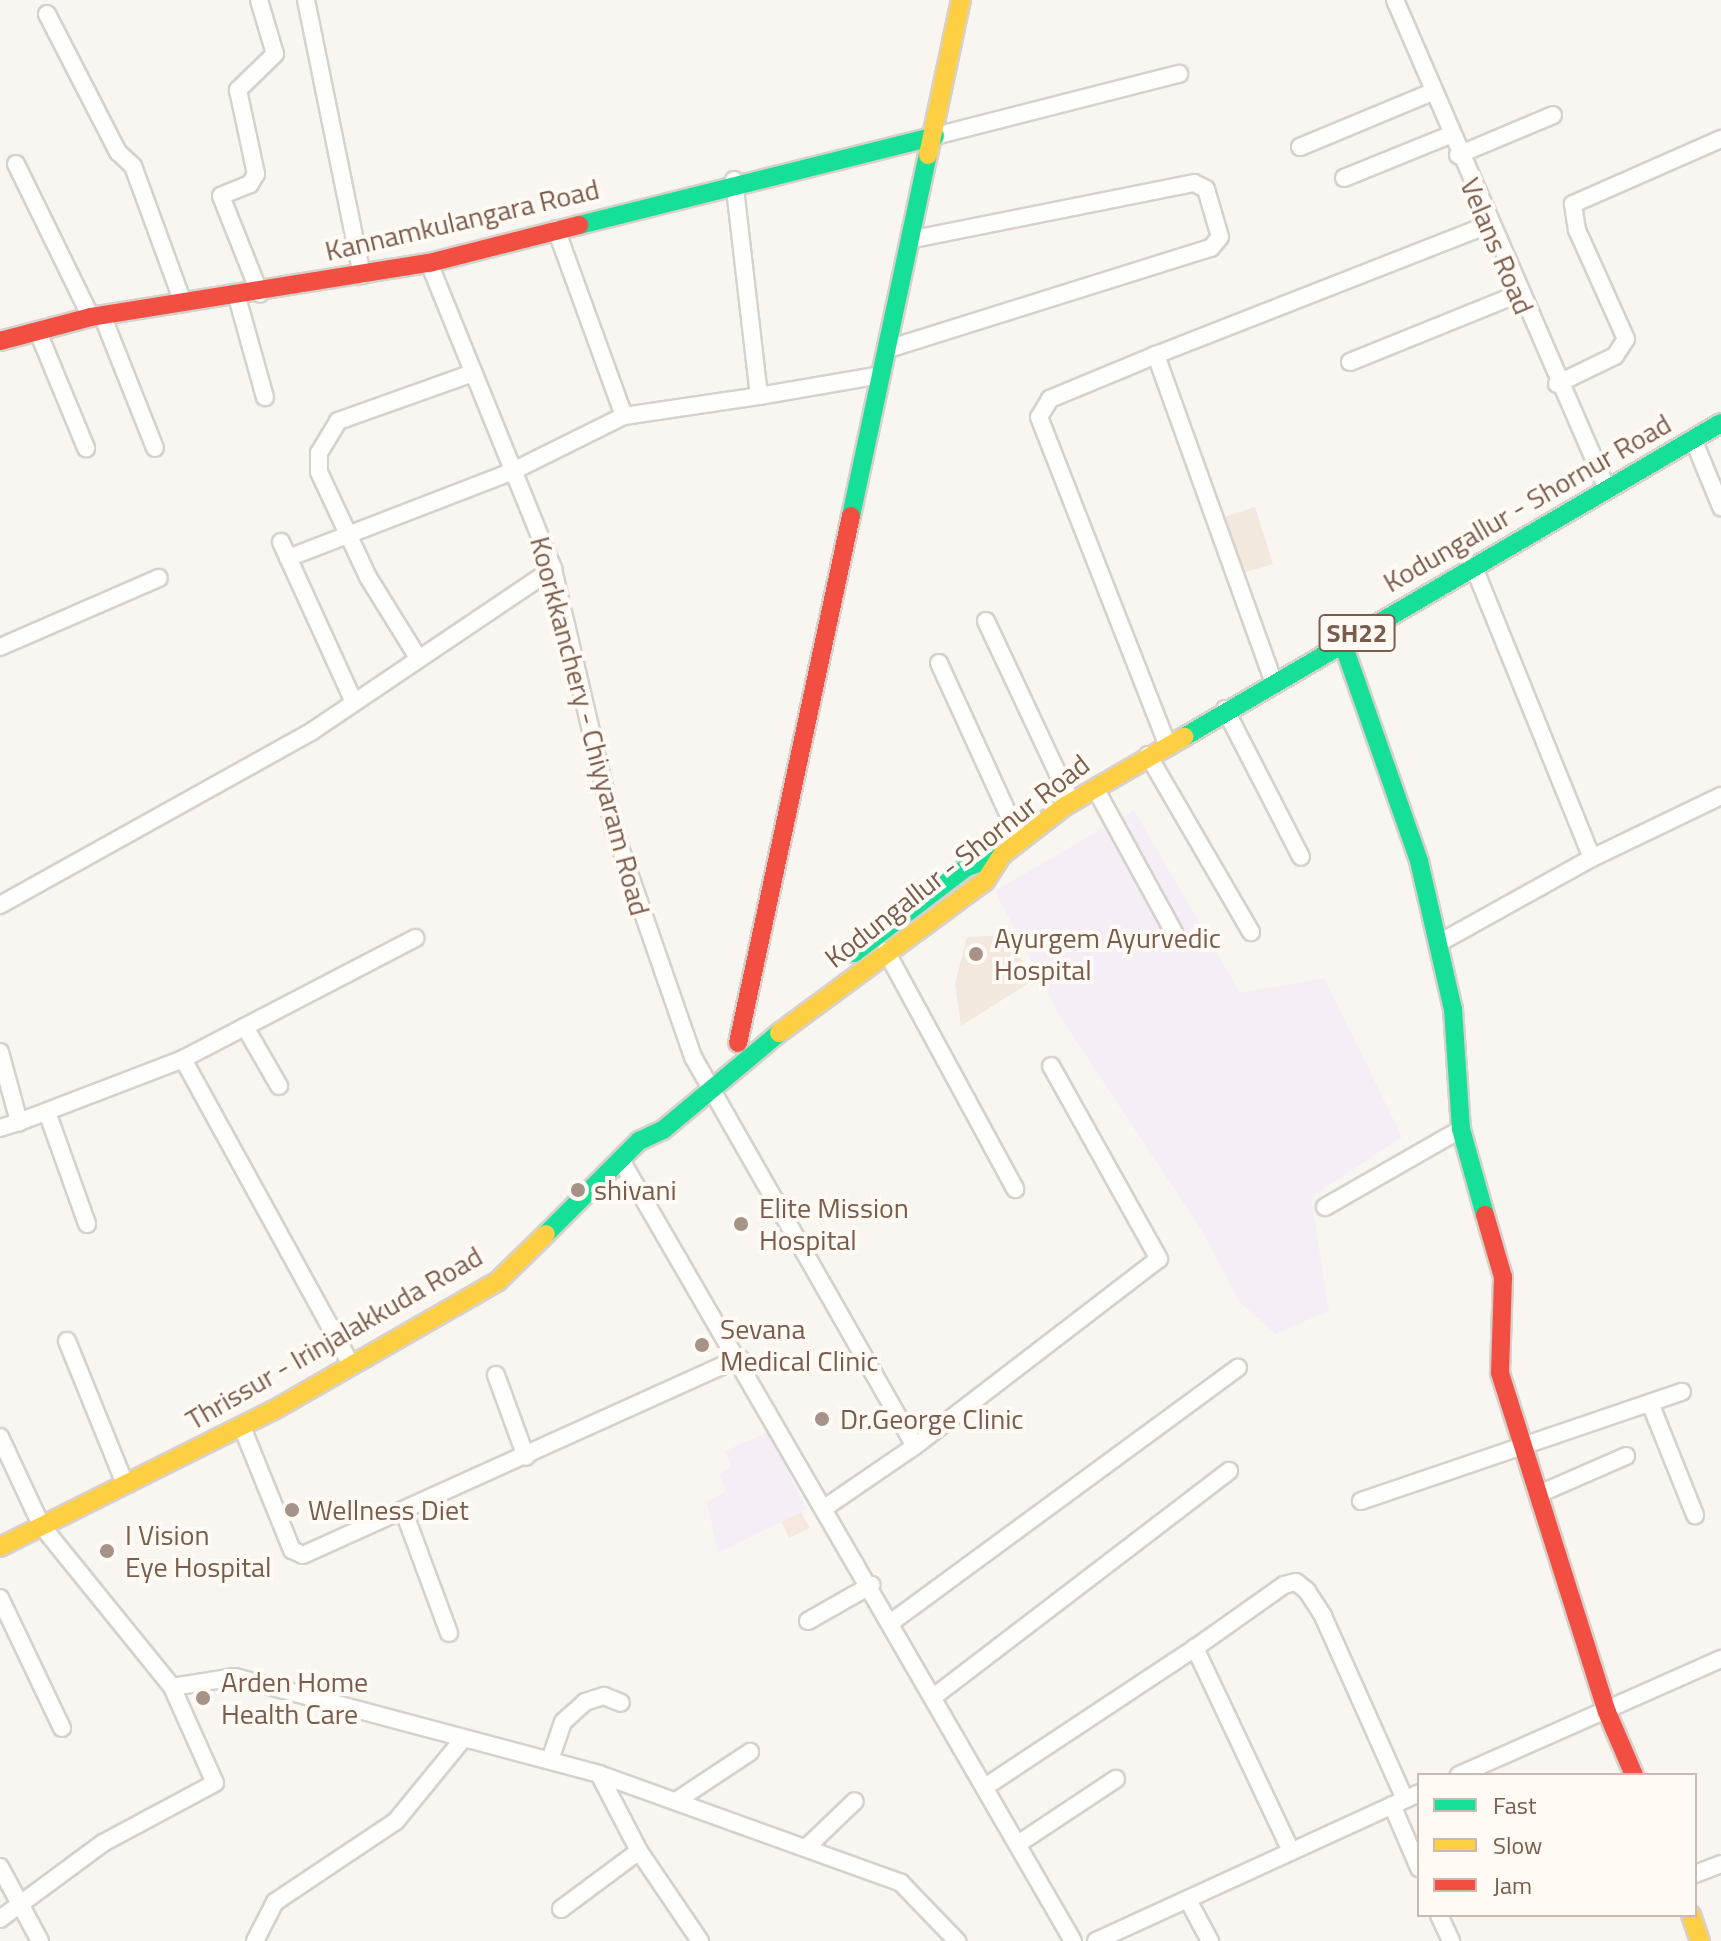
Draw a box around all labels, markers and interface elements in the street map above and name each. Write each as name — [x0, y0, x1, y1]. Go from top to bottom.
street label: Kannamkulangara Road — [322, 172, 602, 268]
street label: Velans Road — [1453, 173, 1541, 319]
street label: Kodungallur - Shornur Road — [1377, 407, 1677, 599]
street label: Koorkkanchery - Chiyyaram Road — [523, 533, 657, 919]
road number: SH22 — [1317, 611, 1397, 655]
street label: Kodungallur - Shornur Road — [818, 747, 1096, 975]
place label: Ayurgem Ayurvedic Hospital — [994, 921, 1221, 987]
marker: Ayurgem Ayurvedic Hospital — [965, 943, 987, 965]
place label: shivani — [594, 1173, 677, 1207]
marker: shivani — [569, 1181, 587, 1199]
place label: Elite Mission Hospital — [759, 1191, 909, 1257]
marker: Elite Mission Hospital — [730, 1213, 752, 1235]
street label: Thrissur - Irinjalakkuda Road — [180, 1239, 488, 1437]
place label: Sevana Medical Clinic — [720, 1312, 879, 1378]
marker: Sevana Medical Clinic — [691, 1334, 713, 1356]
place label: Dr.George Clinic — [840, 1402, 1024, 1436]
marker: Dr.George Clinic — [811, 1408, 833, 1430]
place label: Wellness Diet — [308, 1493, 469, 1527]
marker: Wellness Diet — [283, 1501, 301, 1519]
place label: I Vision Eye Hospital — [125, 1518, 272, 1584]
marker: I Vision Eye Hospital — [96, 1540, 118, 1562]
place label: Arden Home Health Care — [221, 1665, 368, 1731]
marker: Arden Home Health Care — [192, 1687, 214, 1709]
legend — [1417, 1773, 1697, 1917]
text: Fast — [1493, 1787, 1536, 1823]
text: Slow — [1493, 1827, 1542, 1863]
text: Jam — [1493, 1867, 1532, 1903]

